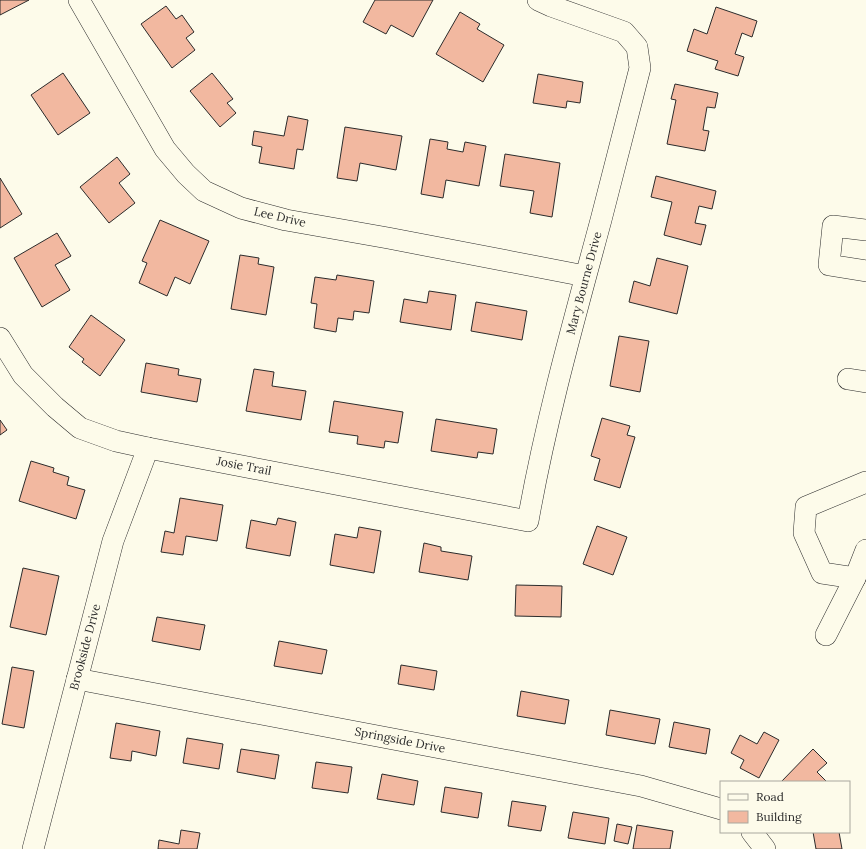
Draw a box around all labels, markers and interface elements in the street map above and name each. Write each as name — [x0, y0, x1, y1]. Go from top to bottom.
street label: Lee Drive — [253, 203, 308, 230]
street label: Mary Bourne Drive — [563, 229, 605, 336]
street label: Josie Trail — [214, 453, 273, 478]
street label: Brookside Drive — [66, 602, 103, 692]
street label: Springside Drive — [353, 723, 447, 756]
legend — [720, 781, 850, 833]
text: Road — [756, 789, 784, 804]
text: Building — [756, 809, 802, 824]

